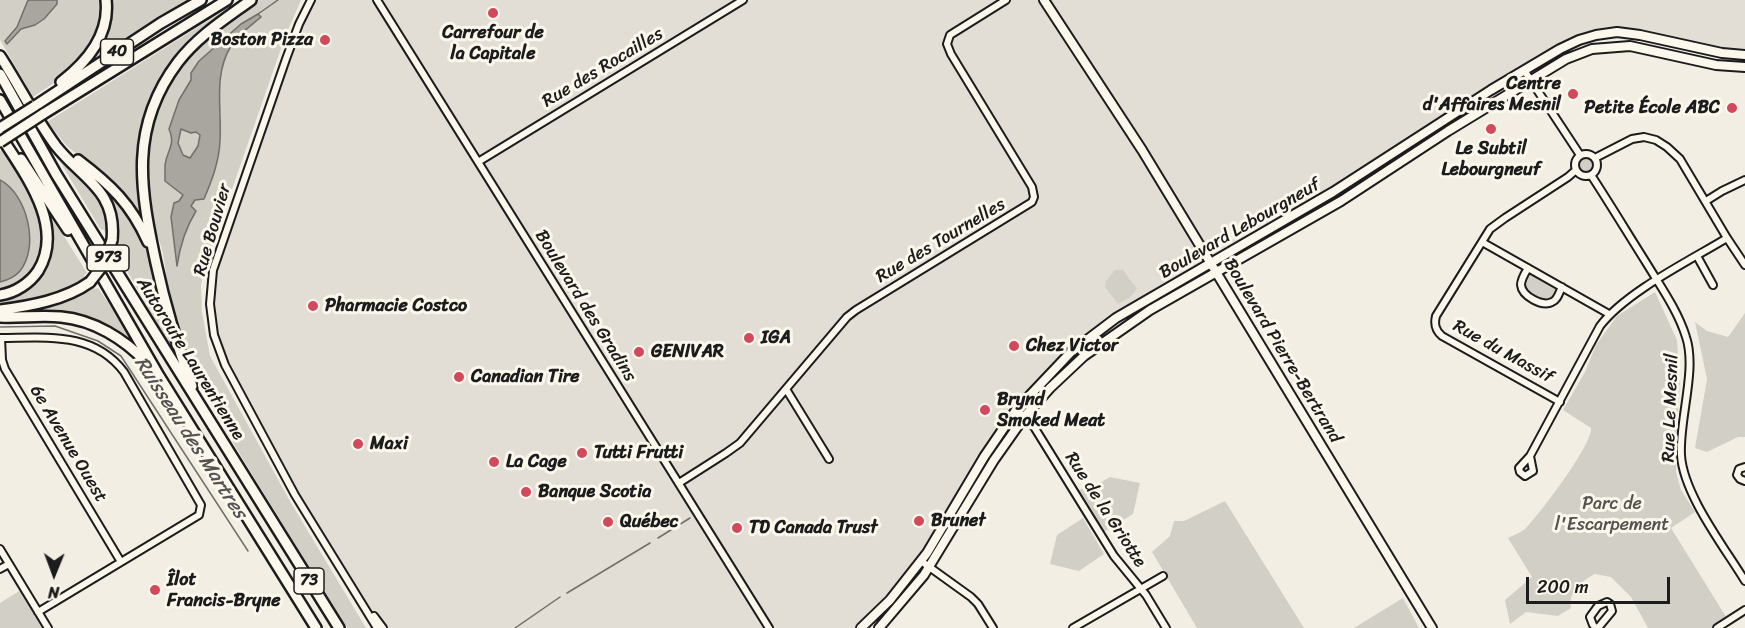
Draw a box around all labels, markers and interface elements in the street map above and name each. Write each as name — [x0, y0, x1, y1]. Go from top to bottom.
marker: Carrefour de la Capitale — [486, 6, 500, 20]
place label: Carrefour de la Capitale — [442, 22, 544, 64]
street label: Rue des Rocailles — [539, 23, 667, 113]
place label: Boston Pizza — [211, 29, 313, 51]
marker: Boston Pizza — [318, 33, 332, 47]
road number: 40 — [100, 39, 134, 65]
place label: Centre d'Affaires Mesnil — [1423, 73, 1561, 116]
marker: Centre d'Affaires Mesnil — [1566, 87, 1580, 101]
place label: Petite École ABC — [1584, 97, 1720, 119]
marker: Petite École ABC — [1725, 101, 1739, 115]
marker: Le Subtil Lebourgneuf — [1484, 122, 1498, 136]
place label: Le Subtil Lebourgneuf — [1441, 138, 1541, 180]
street label: Boulevard Lebourgneuf — [1156, 174, 1324, 284]
street label: Rue Bouvier — [190, 182, 236, 278]
street label: Rue des Tournelles — [872, 194, 1010, 288]
street label: Boulevard des Gradins — [530, 226, 640, 386]
road number: 973 — [87, 245, 129, 271]
street label: Boulevard Pierre-Bertrand — [1218, 255, 1346, 447]
street label: Autoroute Laurentienne — [131, 274, 249, 444]
place label: Pharmacie Costco — [325, 295, 467, 317]
marker: Pharmacie Costco — [306, 299, 320, 313]
street label: Rue du Massif — [1449, 316, 1557, 388]
place label: IGA — [761, 327, 791, 349]
marker: IGA — [742, 331, 756, 345]
place label: Chez Victor — [1026, 335, 1118, 357]
marker: Chez Victor — [1007, 339, 1021, 353]
place label: GENIVAR — [651, 341, 724, 363]
marker: GENIVAR — [632, 345, 646, 359]
water label: Ruisseau des Martres — [129, 352, 251, 524]
street label: Rue Le Mesnil — [1658, 353, 1684, 463]
place label: Canadian Tire — [471, 366, 580, 388]
marker: Canadian Tire — [452, 370, 466, 384]
street label: 6e Avenue Ouest — [24, 381, 112, 507]
place label: Brynd Smoked Meat — [997, 389, 1105, 432]
marker: Brynd Smoked Meat — [978, 403, 992, 417]
place label: Maxi — [370, 433, 408, 455]
marker: Maxi — [351, 437, 365, 451]
place label: Tutti Frutti — [594, 442, 683, 464]
marker: Tutti Frutti — [575, 446, 589, 460]
street label: Rue de la Griotte — [1060, 448, 1150, 572]
place label: La Cage — [506, 451, 567, 473]
marker: La Cage — [487, 455, 501, 469]
place label: Banque Scotia — [538, 481, 651, 503]
marker: Banque Scotia — [519, 485, 533, 499]
park label: Parc de l'Escarpement — [1555, 493, 1669, 536]
place label: Brunet — [931, 510, 986, 532]
place label: Québec — [620, 511, 679, 533]
marker: Brunet — [912, 514, 926, 528]
marker: Québec — [601, 515, 615, 529]
place label: TD Canada Trust — [749, 517, 878, 539]
marker: TD Canada Trust — [730, 521, 744, 535]
north arrow — [24, 544, 84, 604]
scale bar — [1529, 565, 1673, 603]
road number: 73 — [294, 568, 324, 594]
place label: Îlot Francis-Bryne — [167, 569, 280, 612]
text: 200 m — [1537, 571, 1589, 603]
text: N — [48, 578, 59, 607]
marker: Îlot Francis-Bryne — [148, 583, 162, 597]

